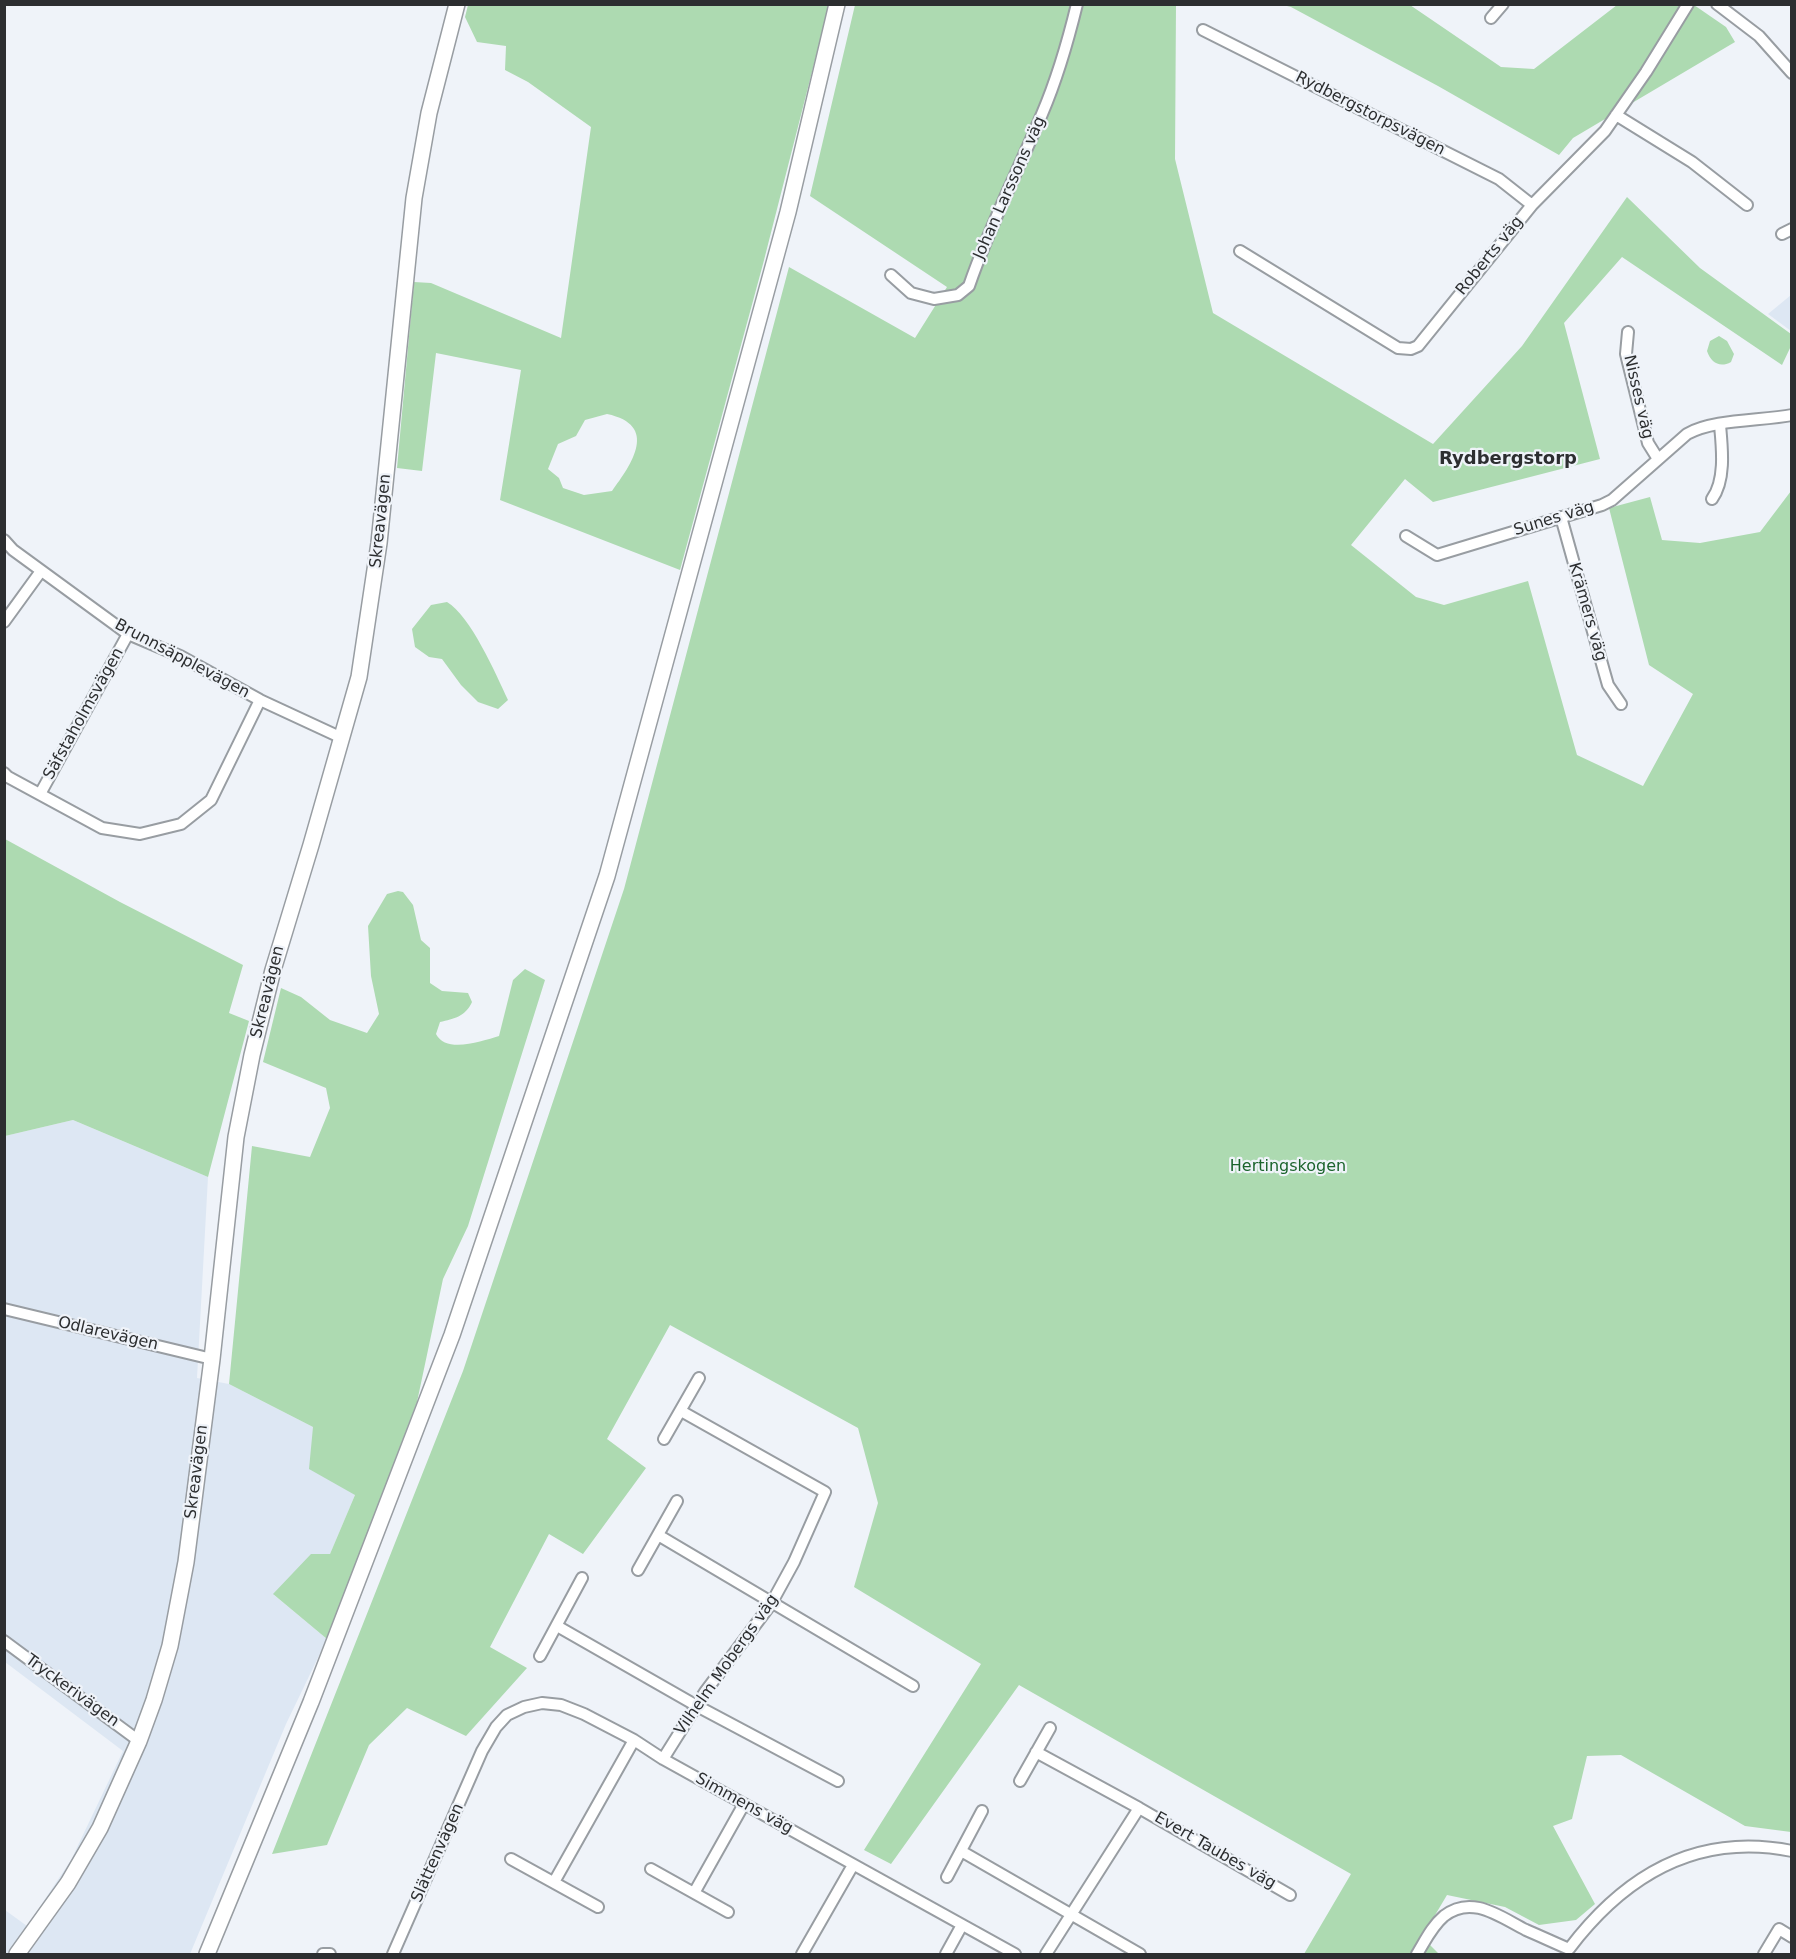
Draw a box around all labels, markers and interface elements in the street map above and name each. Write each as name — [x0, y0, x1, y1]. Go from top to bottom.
street label: Rydbergstorpsvägen — [1292, 68, 1448, 160]
street label: Johan Larssons väg — [970, 114, 1050, 262]
street label: Roberts väg — [1452, 213, 1528, 299]
street label: Nisses väg — [1619, 353, 1657, 441]
district label: Rydbergstorp — [1439, 448, 1577, 470]
street label: Skreavägen — [367, 473, 395, 569]
street label: Sunes väg — [1511, 498, 1597, 540]
street label: Krämers väg — [1564, 560, 1610, 664]
street label: Brunnsäpplevägen — [111, 615, 253, 703]
street label: Säfstaholmsvägen — [40, 645, 128, 783]
street label: Skreavägen — [247, 944, 289, 1040]
park label: Hertingskogen — [1230, 1157, 1346, 1177]
street label: Odlarevägen — [56, 1313, 160, 1355]
street label: Skreavägen — [182, 1424, 212, 1520]
street label: Vilhelm Mobergs väg — [671, 1591, 783, 1739]
street label: Tryckerivägen — [21, 1651, 123, 1731]
street label: Simmens väg — [692, 1769, 796, 1839]
street label: Slättenvägen — [408, 1801, 468, 1905]
street label: Evert Taubes väg — [1151, 1808, 1279, 1894]

